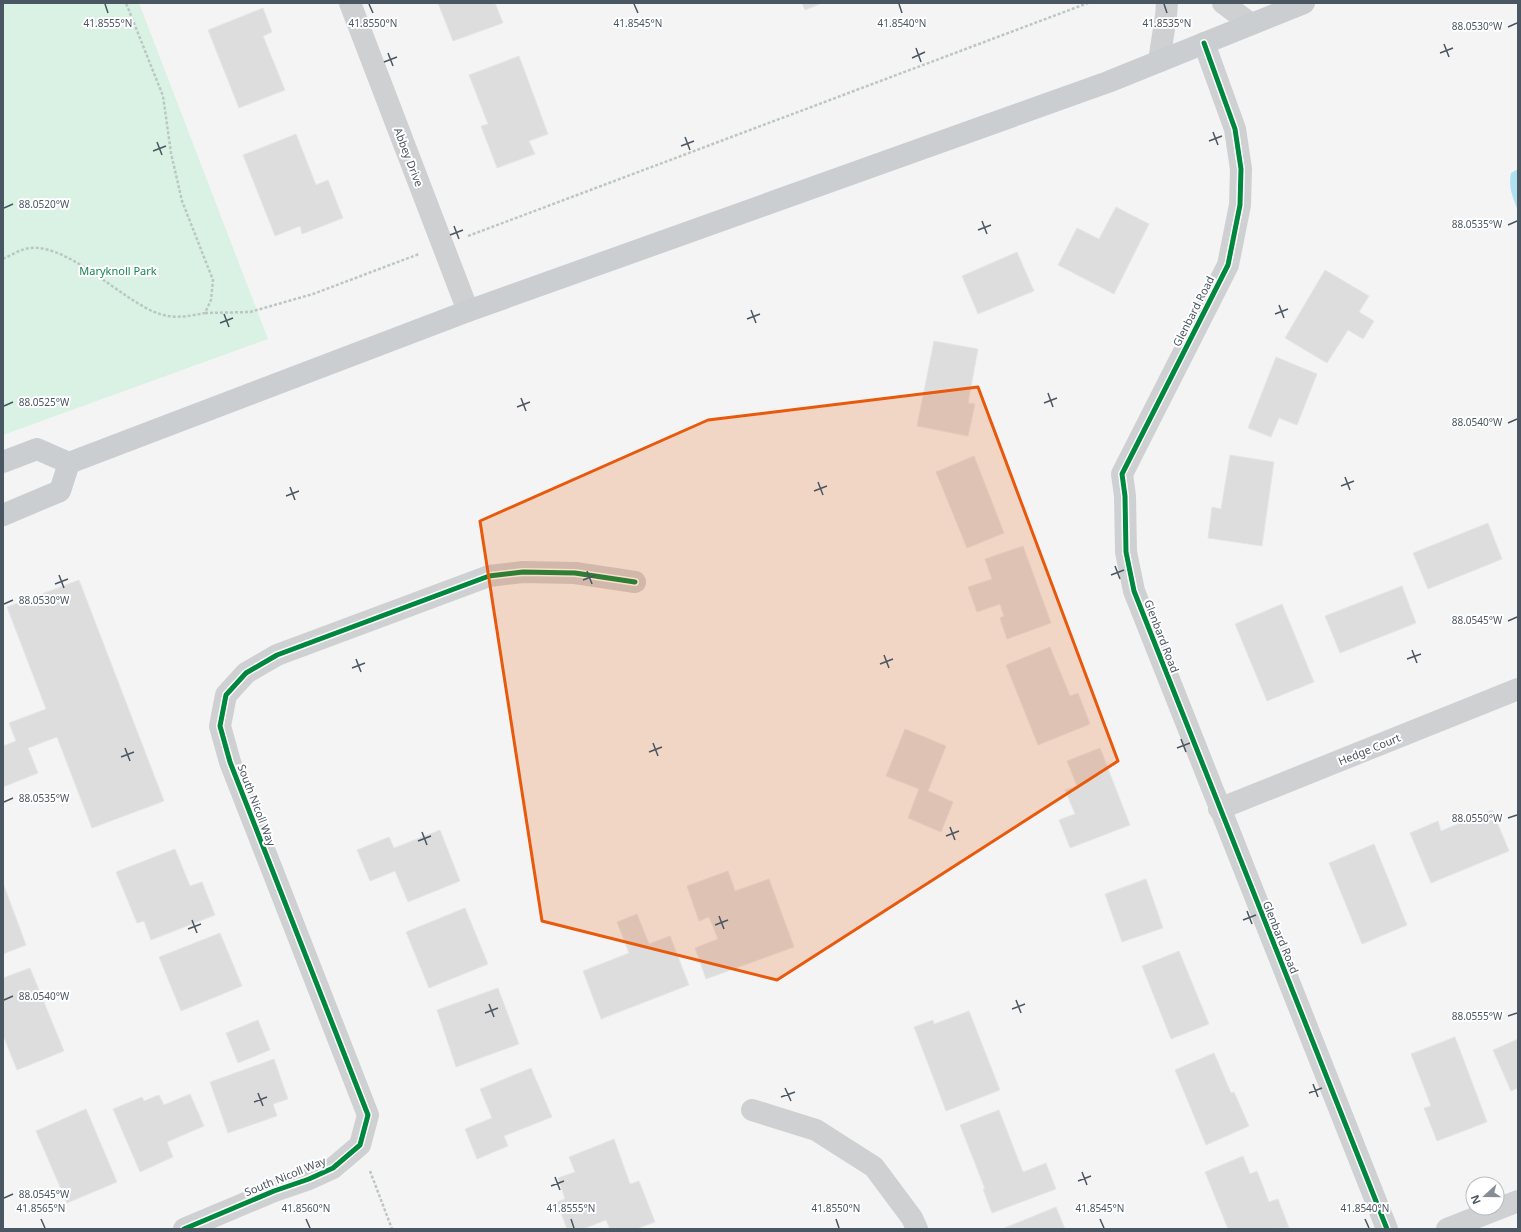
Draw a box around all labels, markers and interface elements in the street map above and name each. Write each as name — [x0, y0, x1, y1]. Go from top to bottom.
text: 41.8555°N — [84, 16, 132, 30]
text: 41.8550°N — [349, 16, 397, 30]
text: 41.8545°N — [614, 16, 662, 30]
text: 41.8540°N — [878, 16, 926, 30]
text: 41.8535°N — [1143, 16, 1191, 30]
text: 88.0530°W — [1452, 19, 1503, 33]
street label: Abbey Drive — [391, 125, 427, 189]
text: 88.0520°W — [19, 197, 70, 211]
text: 88.0535°W — [1452, 217, 1503, 231]
park label: Maryknoll Park — [79, 263, 157, 278]
street label: Glenbard Road — [1169, 273, 1217, 349]
text: 88.0525°W — [19, 395, 70, 409]
text: 88.0540°W — [1452, 415, 1503, 429]
text: 88.0530°W — [19, 593, 70, 607]
street label: Glenbard Road — [1141, 597, 1183, 675]
text: 88.0545°W — [1452, 613, 1503, 627]
street label: Hedge Court — [1336, 730, 1402, 768]
street label: South Nicoll Way — [234, 762, 280, 848]
text: 88.0535°W — [19, 791, 70, 805]
text: 88.0550°W — [1452, 811, 1503, 825]
street label: Glenbard Road — [1260, 898, 1302, 976]
text: 88.0540°W — [19, 989, 70, 1003]
text: 88.0555°W — [1452, 1009, 1503, 1023]
street label: South Nicoll Way — [242, 1153, 328, 1199]
north arrow — [1465, 1176, 1505, 1216]
text: 88.0545°W — [19, 1187, 70, 1201]
text: N — [1467, 1193, 1484, 1207]
text: 41.8565°N — [17, 1201, 65, 1215]
text: 41.8560°N — [282, 1201, 330, 1215]
text: 41.8555°N — [547, 1201, 595, 1215]
text: 41.8550°N — [812, 1201, 860, 1215]
text: 41.8545°N — [1076, 1201, 1124, 1215]
text: 41.8540°N — [1341, 1201, 1389, 1215]

